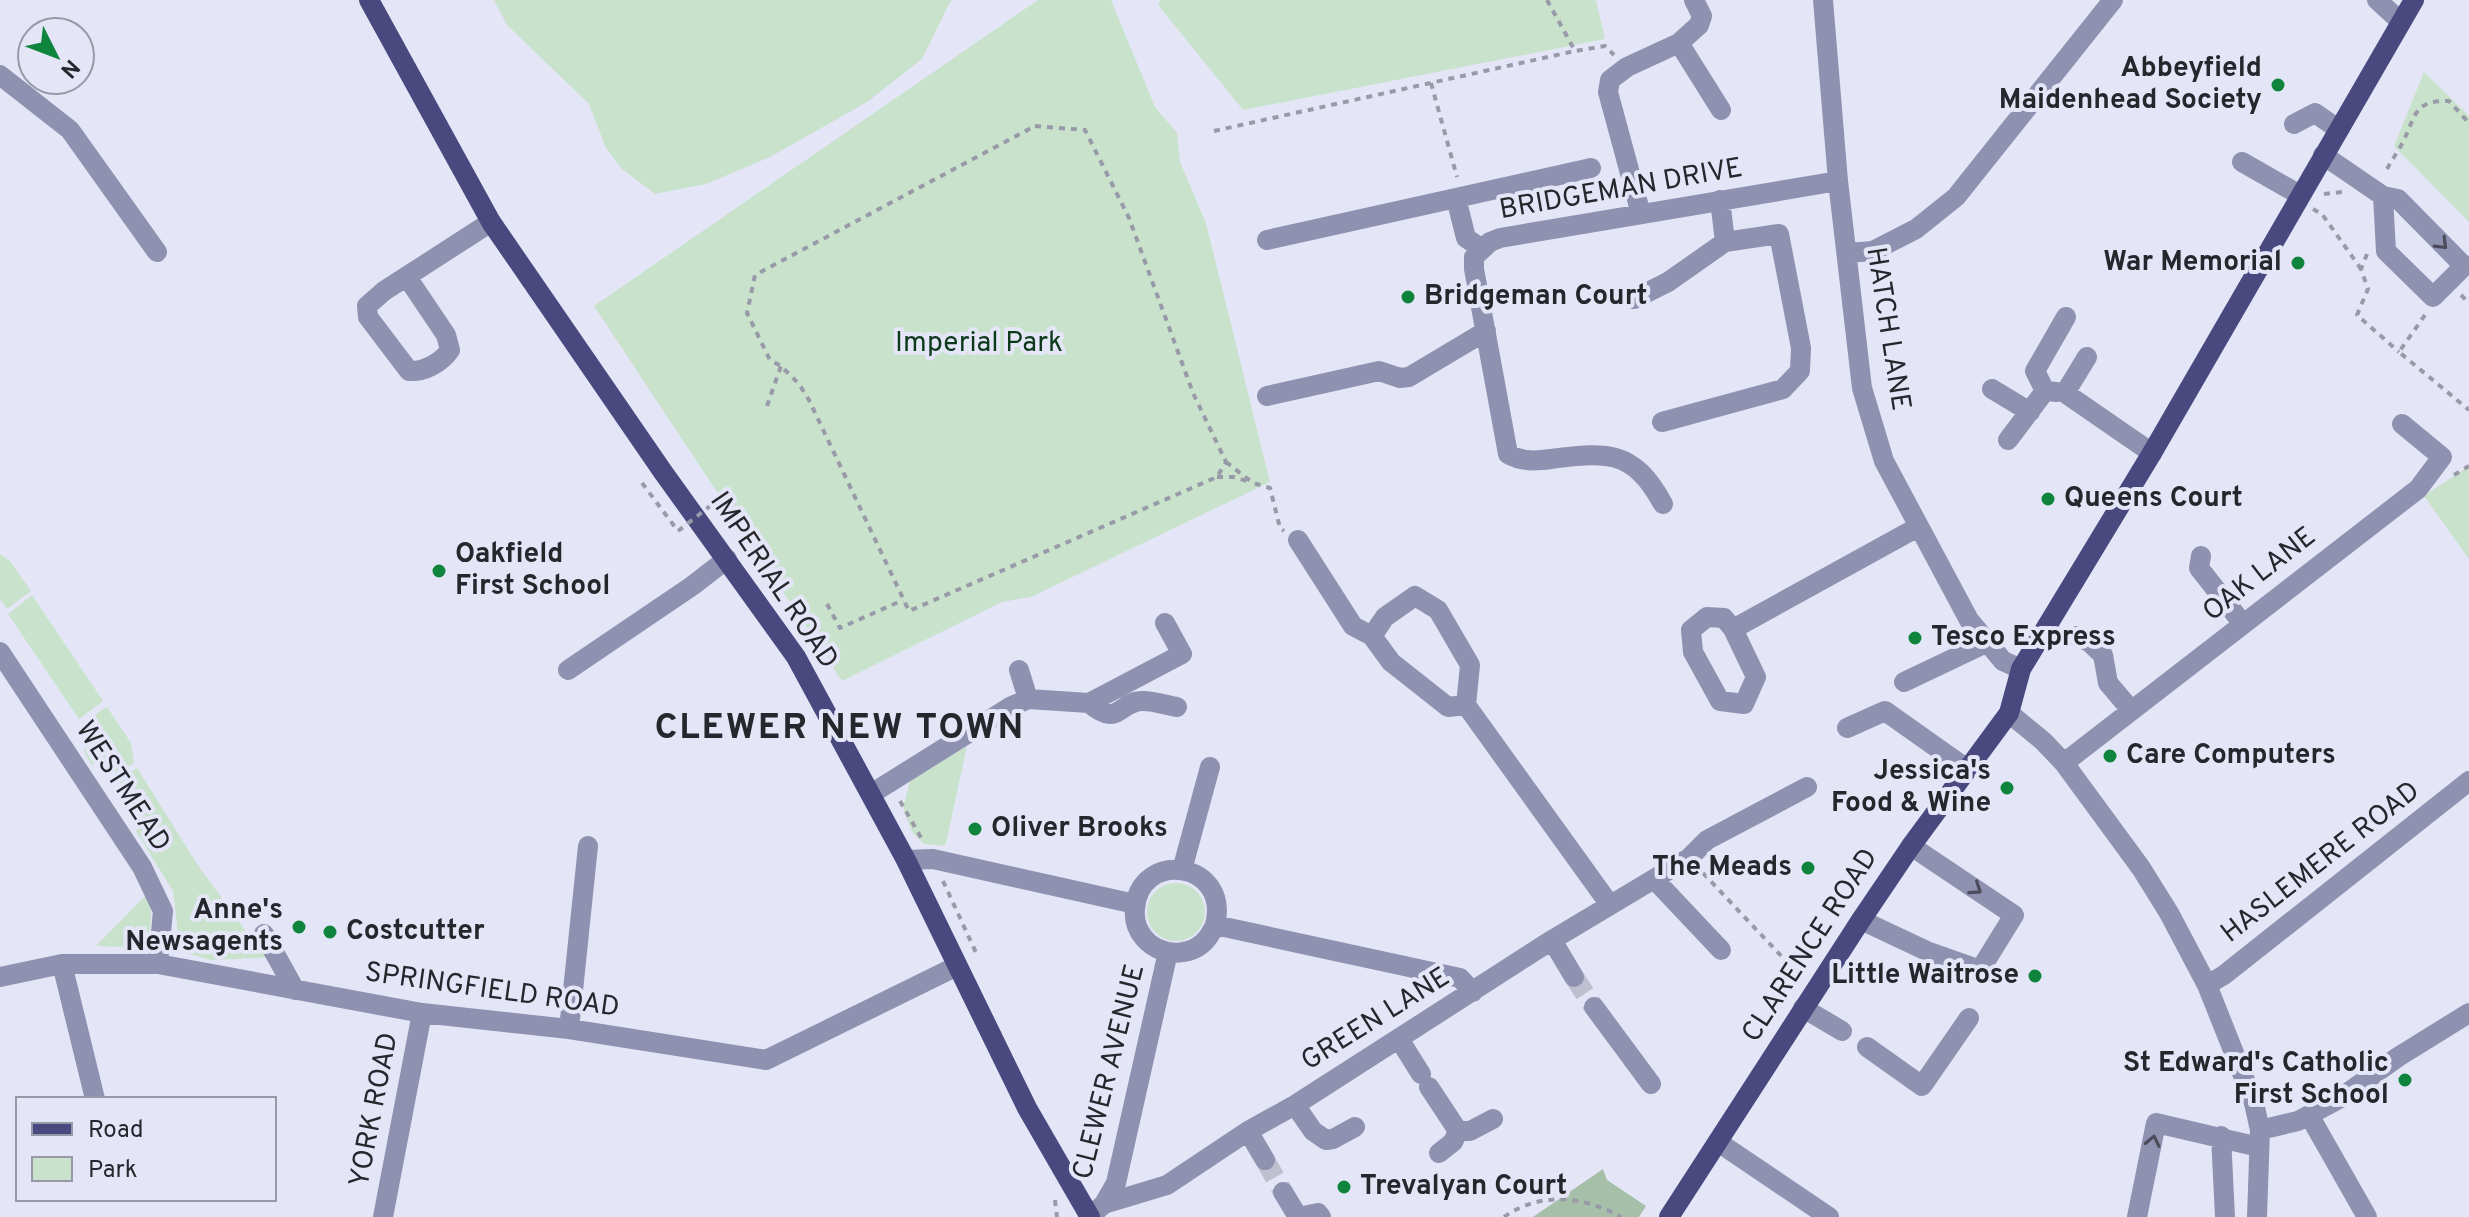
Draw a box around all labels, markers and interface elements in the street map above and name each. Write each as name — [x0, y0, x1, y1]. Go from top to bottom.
north arrow — [16, 16, 96, 96]
place label: Abbeyfield Maidenhead Society — [1999, 51, 2262, 119]
text: N — [54, 53, 84, 83]
marker: Abbeyfield Maidenhead Society — [2269, 76, 2287, 94]
street label: BRIDGEMAN DRIVE — [1497, 151, 1745, 229]
one-way arrow — [2433, 234, 2447, 249]
street label: HATCH LANE — [1856, 245, 1918, 413]
place label: War Memorial — [2103, 245, 2282, 281]
marker: War Memorial — [2289, 254, 2307, 272]
place label: Bridgeman Court — [1424, 279, 1647, 315]
marker: Bridgeman Court — [1399, 288, 1417, 306]
park label: Imperial Park — [895, 326, 1063, 362]
place label: Queens Court — [2064, 481, 2243, 517]
street label: IMPERIAL ROAD — [701, 486, 845, 676]
marker: Queens Court — [2039, 490, 2057, 508]
street label: OAK LANE — [2196, 520, 2324, 630]
place label: Oakfield First School — [455, 537, 610, 605]
marker: Oakfield First School — [430, 562, 448, 580]
place label: Tesco Express — [1931, 620, 2116, 656]
marker: Tesco Express — [1906, 629, 1924, 647]
district label: CLEWER NEW TOWN — [655, 706, 1025, 752]
street label: WESTMEAD — [66, 715, 178, 859]
place label: Care Computers — [2126, 738, 2336, 774]
marker: Care Computers — [2101, 747, 2119, 765]
place label: Jessica's Food & Wine — [1831, 754, 1991, 822]
street label: HASLEMERE ROAD — [2214, 774, 2428, 952]
marker: Jessica's Food & Wine — [1998, 779, 2016, 797]
place label: Oliver Brooks — [991, 811, 1168, 847]
marker: Oliver Brooks — [966, 820, 984, 838]
street label: CLARENCE ROAD — [1735, 842, 1887, 1050]
place label: The Meads — [1652, 850, 1792, 886]
marker: The Meads — [1799, 859, 1817, 877]
one-way arrow — [1967, 879, 1981, 894]
place label: Anne's Newsagents — [125, 893, 283, 961]
place label: Costcutter — [346, 914, 485, 950]
marker: Anne's Newsagents — [290, 918, 308, 936]
marker: Costcutter — [321, 923, 339, 941]
street label: SPRINGFIELD ROAD — [362, 955, 622, 1027]
place label: Little Waitrose — [1831, 958, 2019, 994]
street label: GREEN LANE — [1295, 960, 1457, 1080]
street label: CLEWER AVENUE — [1066, 961, 1154, 1183]
marker: Little Waitrose — [2026, 967, 2044, 985]
street label: YORK ROAD — [342, 1030, 408, 1190]
place label: St Edward's Catholic First School — [2123, 1046, 2389, 1114]
marker: St Edward's Catholic First School — [2396, 1071, 2414, 1089]
legend — [16, 1097, 276, 1201]
text: Road — [88, 1116, 144, 1146]
one-way arrow — [2144, 1134, 2161, 1148]
text: Park — [88, 1156, 138, 1186]
place label: Trevalyan Court — [1360, 1169, 1567, 1205]
marker: Trevalyan Court — [1335, 1178, 1353, 1196]

